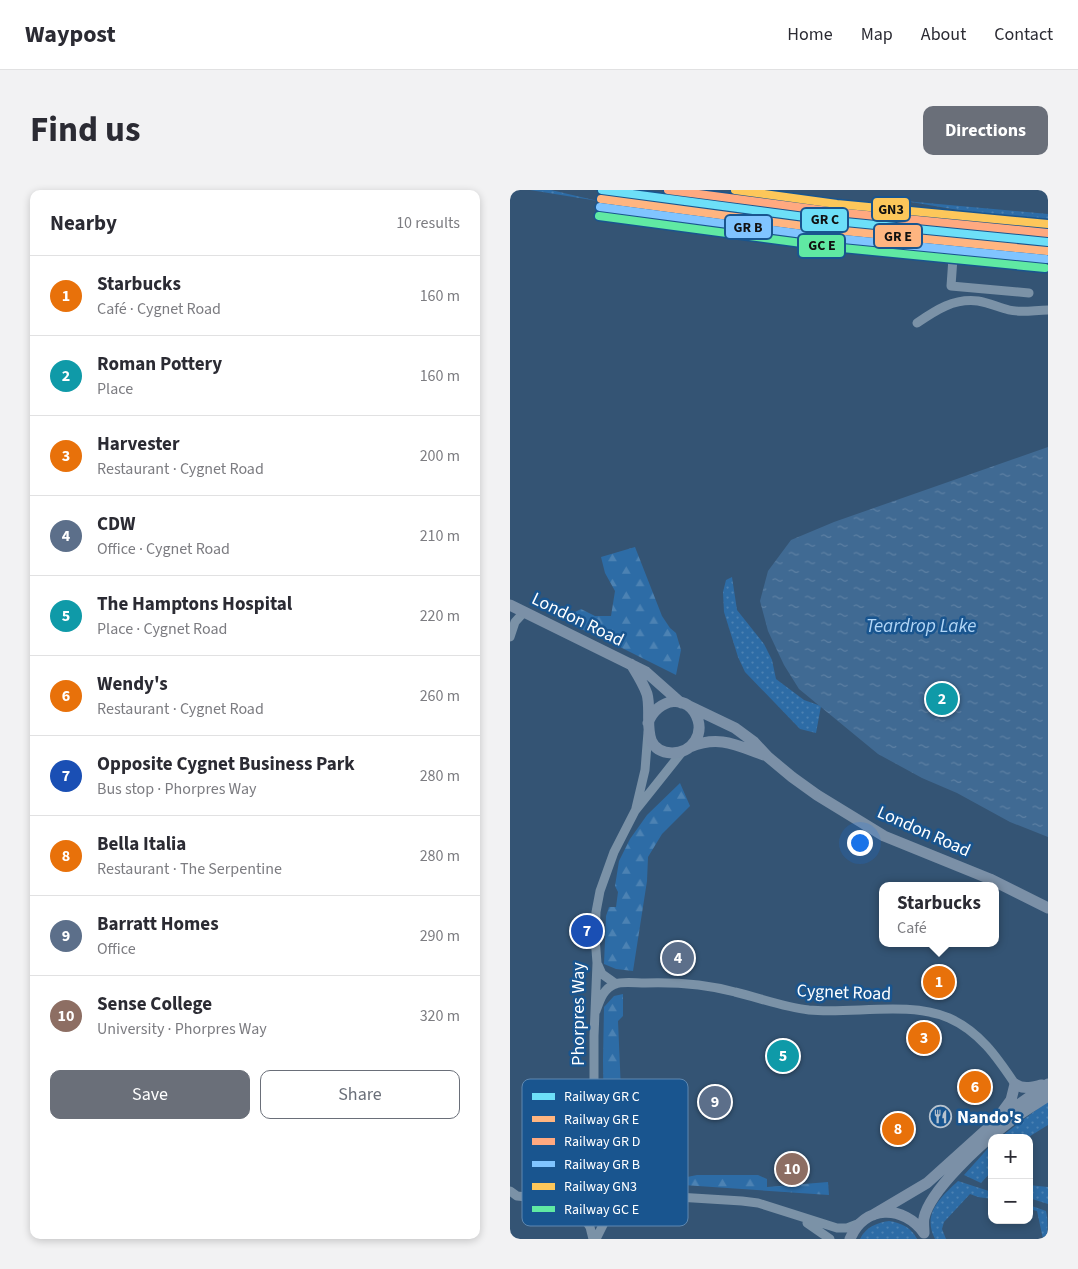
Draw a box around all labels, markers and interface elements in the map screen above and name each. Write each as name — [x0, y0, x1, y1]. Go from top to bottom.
text: Waypost — [25, 17, 116, 52]
text: Home — [787, 22, 833, 47]
text: Map — [861, 22, 893, 47]
text: About — [921, 22, 966, 47]
text: Contact — [994, 22, 1053, 47]
text: Find us — [30, 105, 140, 155]
button: Directions — [923, 106, 1048, 155]
line badge: GN3 — [872, 197, 910, 221]
text: GN3 — [878, 200, 904, 220]
text: Nearby — [50, 208, 117, 238]
line badge: GR C — [801, 208, 848, 232]
text: GR C — [811, 210, 839, 230]
text: 10 results — [396, 212, 460, 234]
line badge: GR B — [725, 215, 772, 239]
text: GR B — [734, 218, 763, 238]
line badge: GR E — [874, 224, 922, 248]
text: GR E — [884, 227, 912, 247]
line badge: GC E — [798, 234, 845, 258]
text: GC E — [808, 236, 836, 256]
text: Starbucks — [97, 271, 181, 298]
text: 1 — [62, 285, 70, 307]
text: 160 m — [420, 285, 460, 307]
text: Café · Cygnet Road — [97, 298, 221, 320]
text: Roman Pottery — [97, 351, 222, 378]
text: 2 — [62, 365, 70, 387]
text: 160 m — [420, 365, 460, 387]
text: Place — [97, 378, 133, 400]
text: Harvester — [97, 431, 180, 458]
text: 3 — [62, 445, 70, 467]
text: 200 m — [420, 445, 460, 467]
text: Restaurant · Cygnet Road — [97, 458, 264, 480]
text: CDW — [97, 511, 136, 538]
text: 4 — [62, 525, 70, 547]
text: 210 m — [420, 525, 460, 547]
text: Office · Cygnet Road — [97, 538, 230, 560]
street label: London Road — [527, 586, 628, 653]
text: The Hamptons Hospital — [97, 591, 292, 618]
text: 5 — [62, 605, 70, 627]
text: 220 m — [420, 605, 460, 627]
water label: Teardrop Lake — [866, 613, 976, 640]
text: Place · Cygnet Road — [97, 618, 227, 640]
text: Wendy's — [97, 671, 168, 698]
pin: 2 — [926, 680, 958, 718]
text: 6 — [62, 685, 70, 707]
text: 260 m — [420, 685, 460, 707]
text: Restaurant · Cygnet Road — [97, 698, 264, 720]
text: Opposite Cygnet Business Park — [97, 751, 355, 778]
text: 7 — [62, 765, 70, 787]
text: 280 m — [420, 765, 460, 787]
text: Bus stop · Phorpres Way — [97, 778, 256, 800]
street label: London Road — [873, 800, 975, 863]
your location — [847, 830, 873, 856]
text: Bella Italia — [97, 831, 186, 858]
text: 8 — [62, 845, 70, 867]
text: 280 m — [420, 845, 460, 867]
text: Restaurant · The Serpentine — [97, 858, 282, 880]
popup — [879, 882, 999, 947]
text: Starbucks — [897, 890, 981, 917]
text: Barratt Homes — [97, 911, 219, 938]
pin: 7 — [571, 912, 603, 950]
text: Café — [897, 917, 927, 939]
text: 9 — [62, 925, 70, 947]
text: 290 m — [420, 925, 460, 947]
text: Office — [97, 938, 136, 960]
pin: 4 — [662, 939, 694, 977]
street label: Phorpres Way — [566, 962, 591, 1066]
pin: 1 — [923, 963, 955, 1001]
street label: Cygnet Road — [796, 978, 892, 1007]
text: Sense College — [97, 991, 212, 1018]
text: 10 — [58, 1005, 74, 1027]
text: 320 m — [420, 1005, 460, 1027]
text: University · Phorpres Way — [97, 1018, 267, 1040]
pin: 3 — [908, 1019, 940, 1057]
pin: 5 — [767, 1037, 799, 1075]
pin: 6 — [959, 1068, 991, 1106]
button: Save — [50, 1070, 250, 1119]
button: Share — [260, 1070, 460, 1119]
legend — [522, 1079, 688, 1226]
pin: 9 — [699, 1083, 731, 1121]
text: Railway GR C — [564, 1087, 640, 1107]
restaurant icon: Nando's — [929, 1105, 953, 1129]
place label: Nando's — [957, 1105, 1022, 1130]
text: Railway GR E — [564, 1110, 639, 1130]
pin: 8 — [882, 1110, 914, 1148]
text: Railway GR D — [564, 1132, 640, 1152]
map controls — [988, 1134, 1033, 1224]
button: + — [988, 1134, 1033, 1179]
pin: 10 — [776, 1150, 808, 1188]
text: Railway GR B — [564, 1155, 640, 1175]
text: Railway GN3 — [564, 1177, 637, 1197]
button: − — [988, 1179, 1033, 1224]
text: Railway GC E — [564, 1200, 639, 1220]

